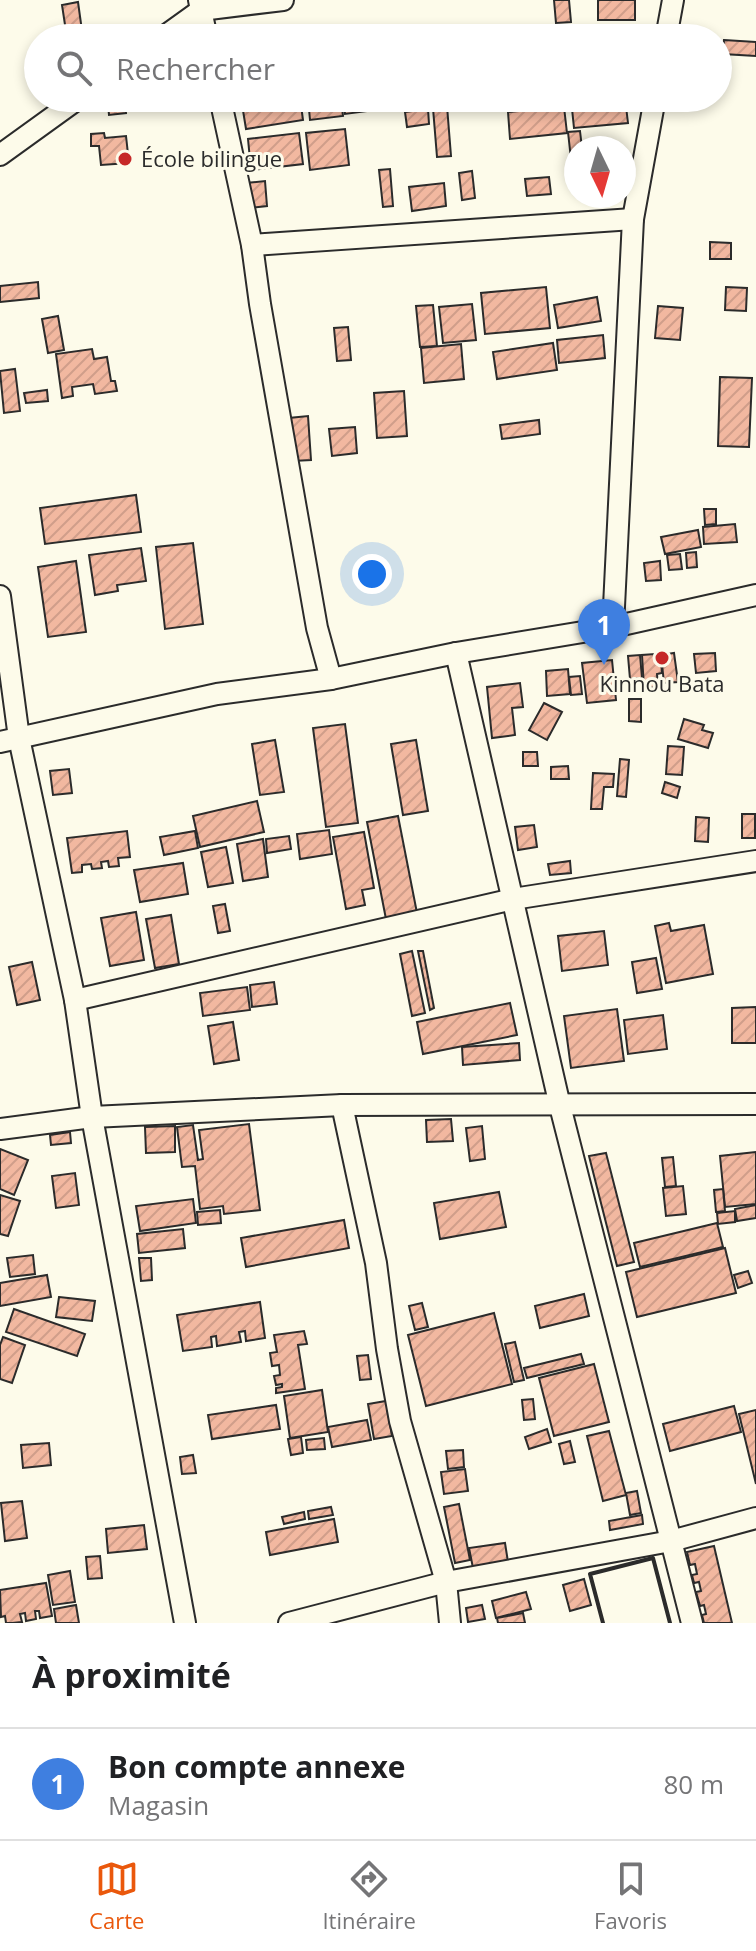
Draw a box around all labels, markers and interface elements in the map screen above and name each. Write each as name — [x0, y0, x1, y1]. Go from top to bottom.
search box — [24, 24, 732, 112]
icon: search — [52, 46, 96, 90]
text: Rechercher — [116, 48, 275, 89]
north arrow — [564, 136, 636, 208]
place label: École bilingue — [141, 143, 282, 173]
marker: École bilingue — [116, 150, 134, 168]
your location — [352, 554, 392, 594]
pin: 1 — [578, 599, 630, 665]
marker: Kinnou Bata — [653, 649, 671, 667]
place label: Kinnou Bata — [600, 668, 724, 698]
text: À proximité — [32, 1652, 231, 1698]
text: Bon compte annexe — [108, 1746, 406, 1787]
text: 1 — [51, 1766, 65, 1802]
text: 80 m — [663, 1766, 724, 1802]
text: Magasin — [108, 1787, 209, 1823]
tab: Carte — [89, 1857, 144, 1935]
tab: Itinéraire — [322, 1857, 416, 1935]
tab: Favoris — [594, 1857, 667, 1935]

